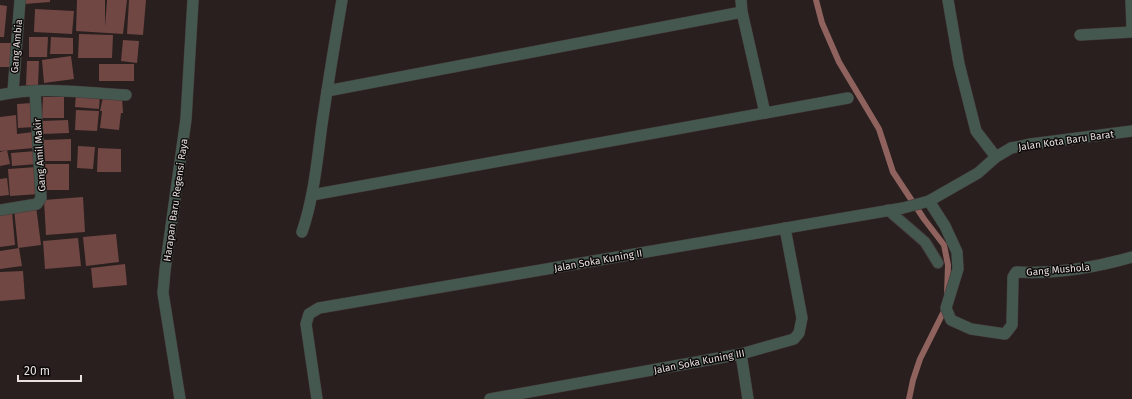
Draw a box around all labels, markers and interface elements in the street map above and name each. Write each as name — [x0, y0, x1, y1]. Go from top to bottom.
street label: Gang Ambia — [9, 19, 25, 73]
street label: Gang Amil Makir — [31, 118, 49, 192]
street label: Jalan Kota Baru Barat — [1018, 128, 1115, 154]
street label: Harapan Baru Regensi Raya — [161, 138, 191, 262]
street label: Jalan Soka Kuning II — [553, 247, 643, 275]
street label: Gang Mushola — [1026, 261, 1090, 279]
street label: Jalan Soka Kuning III — [653, 347, 746, 377]
scale bar — [18, 357, 81, 383]
text: 20 m — [24, 364, 50, 378]

